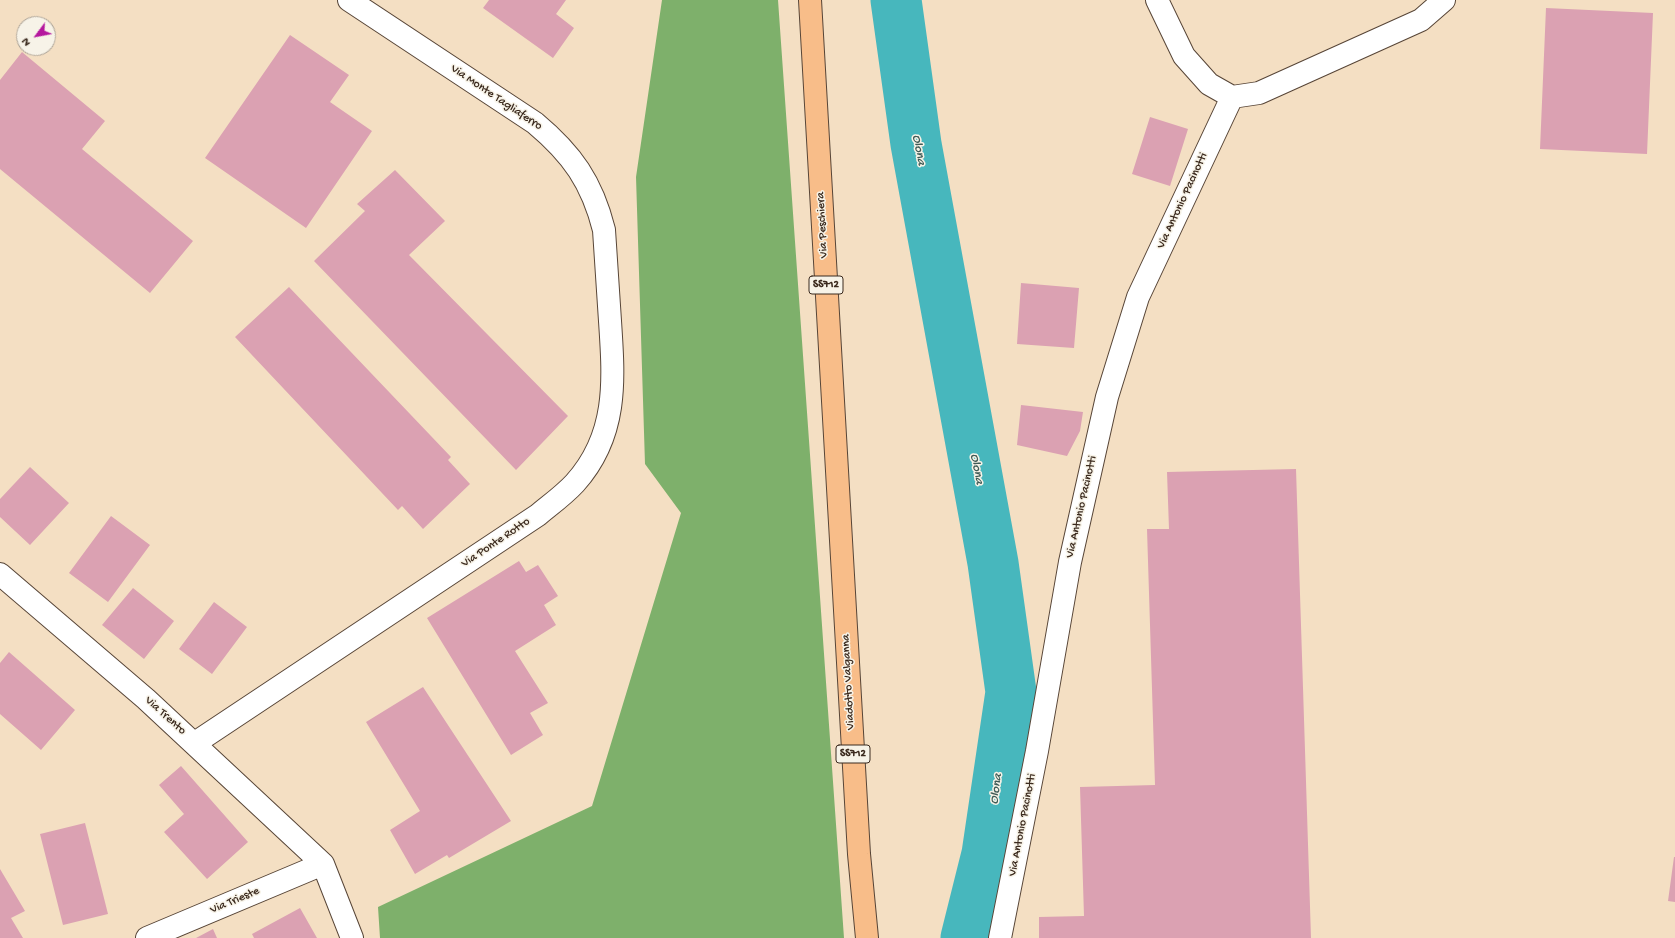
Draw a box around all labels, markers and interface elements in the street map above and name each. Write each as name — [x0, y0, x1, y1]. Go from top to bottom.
north arrow — [16, 16, 56, 56]
text: N — [20, 36, 34, 48]
street label: Via Monte Tagliaferro — [447, 62, 545, 134]
water label: Olona — [908, 133, 928, 167]
street label: Via Antonio Pacinotti — [1154, 151, 1212, 251]
street label: Via Peschiera — [814, 192, 832, 258]
road number: SS712 — [809, 276, 843, 294]
water label: Olona — [966, 452, 986, 486]
street label: Via Antonio Pacinotti — [1063, 455, 1101, 559]
street label: Via Ponte Rotto — [459, 515, 533, 571]
street label: Viadotto Valganna — [839, 634, 859, 730]
street label: Via Trento — [141, 694, 189, 738]
road number: SS712 — [836, 745, 870, 763]
street label: Via Antonio Pacinotti — [1006, 772, 1040, 878]
water label: Olona — [987, 773, 1007, 805]
street label: Via Trieste — [208, 884, 262, 918]

